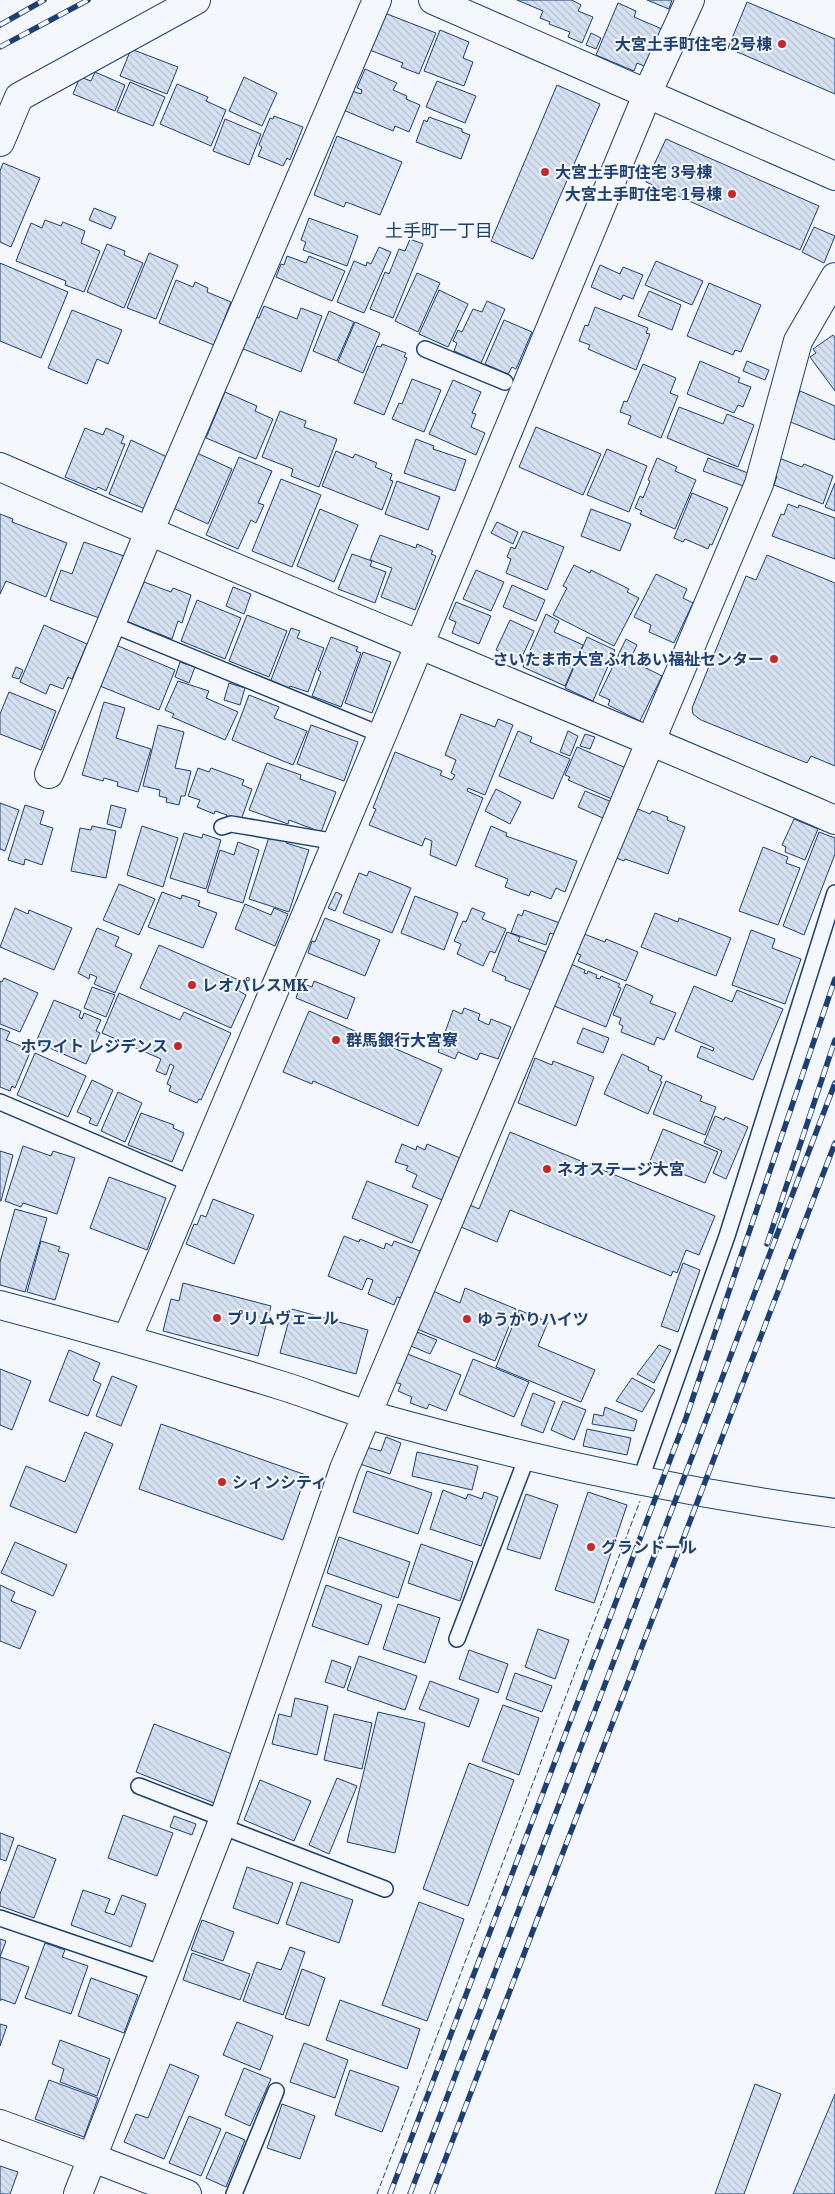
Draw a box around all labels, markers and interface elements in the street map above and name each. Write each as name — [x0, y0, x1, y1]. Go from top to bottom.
place label: 大宮土手町住宅 2号棟 — [615, 34, 772, 54]
marker: 大宮土手町住宅 2号棟 — [776, 38, 788, 50]
place label: 大宮土手町住宅 3号棟 — [555, 162, 712, 182]
marker: 大宮土手町住宅 3号棟 — [539, 166, 551, 178]
place label: 大宮土手町住宅 1号棟 — [565, 184, 722, 204]
marker: 大宮土手町住宅 1号棟 — [726, 188, 738, 200]
district label: 土手町一丁目 — [385, 219, 493, 242]
place label: さいたま市大宮ふれあい福祉センター — [492, 649, 764, 669]
marker: さいたま市大宮ふれあい福祉センター — [768, 653, 780, 665]
place label: レオパレスMK — [202, 975, 309, 995]
marker: レオパレスMK — [186, 979, 198, 991]
place label: 群馬銀行大宮寮 — [346, 1030, 458, 1050]
marker: 群馬銀行大宮寮 — [330, 1034, 342, 1046]
place label: ホワイト レジデンス — [21, 1036, 168, 1056]
marker: ホワイト レジデンス — [172, 1040, 184, 1052]
place label: ネオステージ大宮 — [557, 1159, 685, 1179]
marker: ネオステージ大宮 — [541, 1163, 553, 1175]
place label: プリムヴェール — [227, 1308, 339, 1328]
place label: ゆうかりハイツ — [477, 1309, 589, 1329]
marker: プリムヴェール — [211, 1312, 223, 1324]
marker: ゆうかりハイツ — [461, 1313, 473, 1325]
place label: シィンシティ — [232, 1472, 327, 1492]
marker: シィンシティ — [216, 1476, 228, 1488]
place label: グランドール — [601, 1537, 697, 1557]
marker: グランドール — [585, 1541, 597, 1553]

